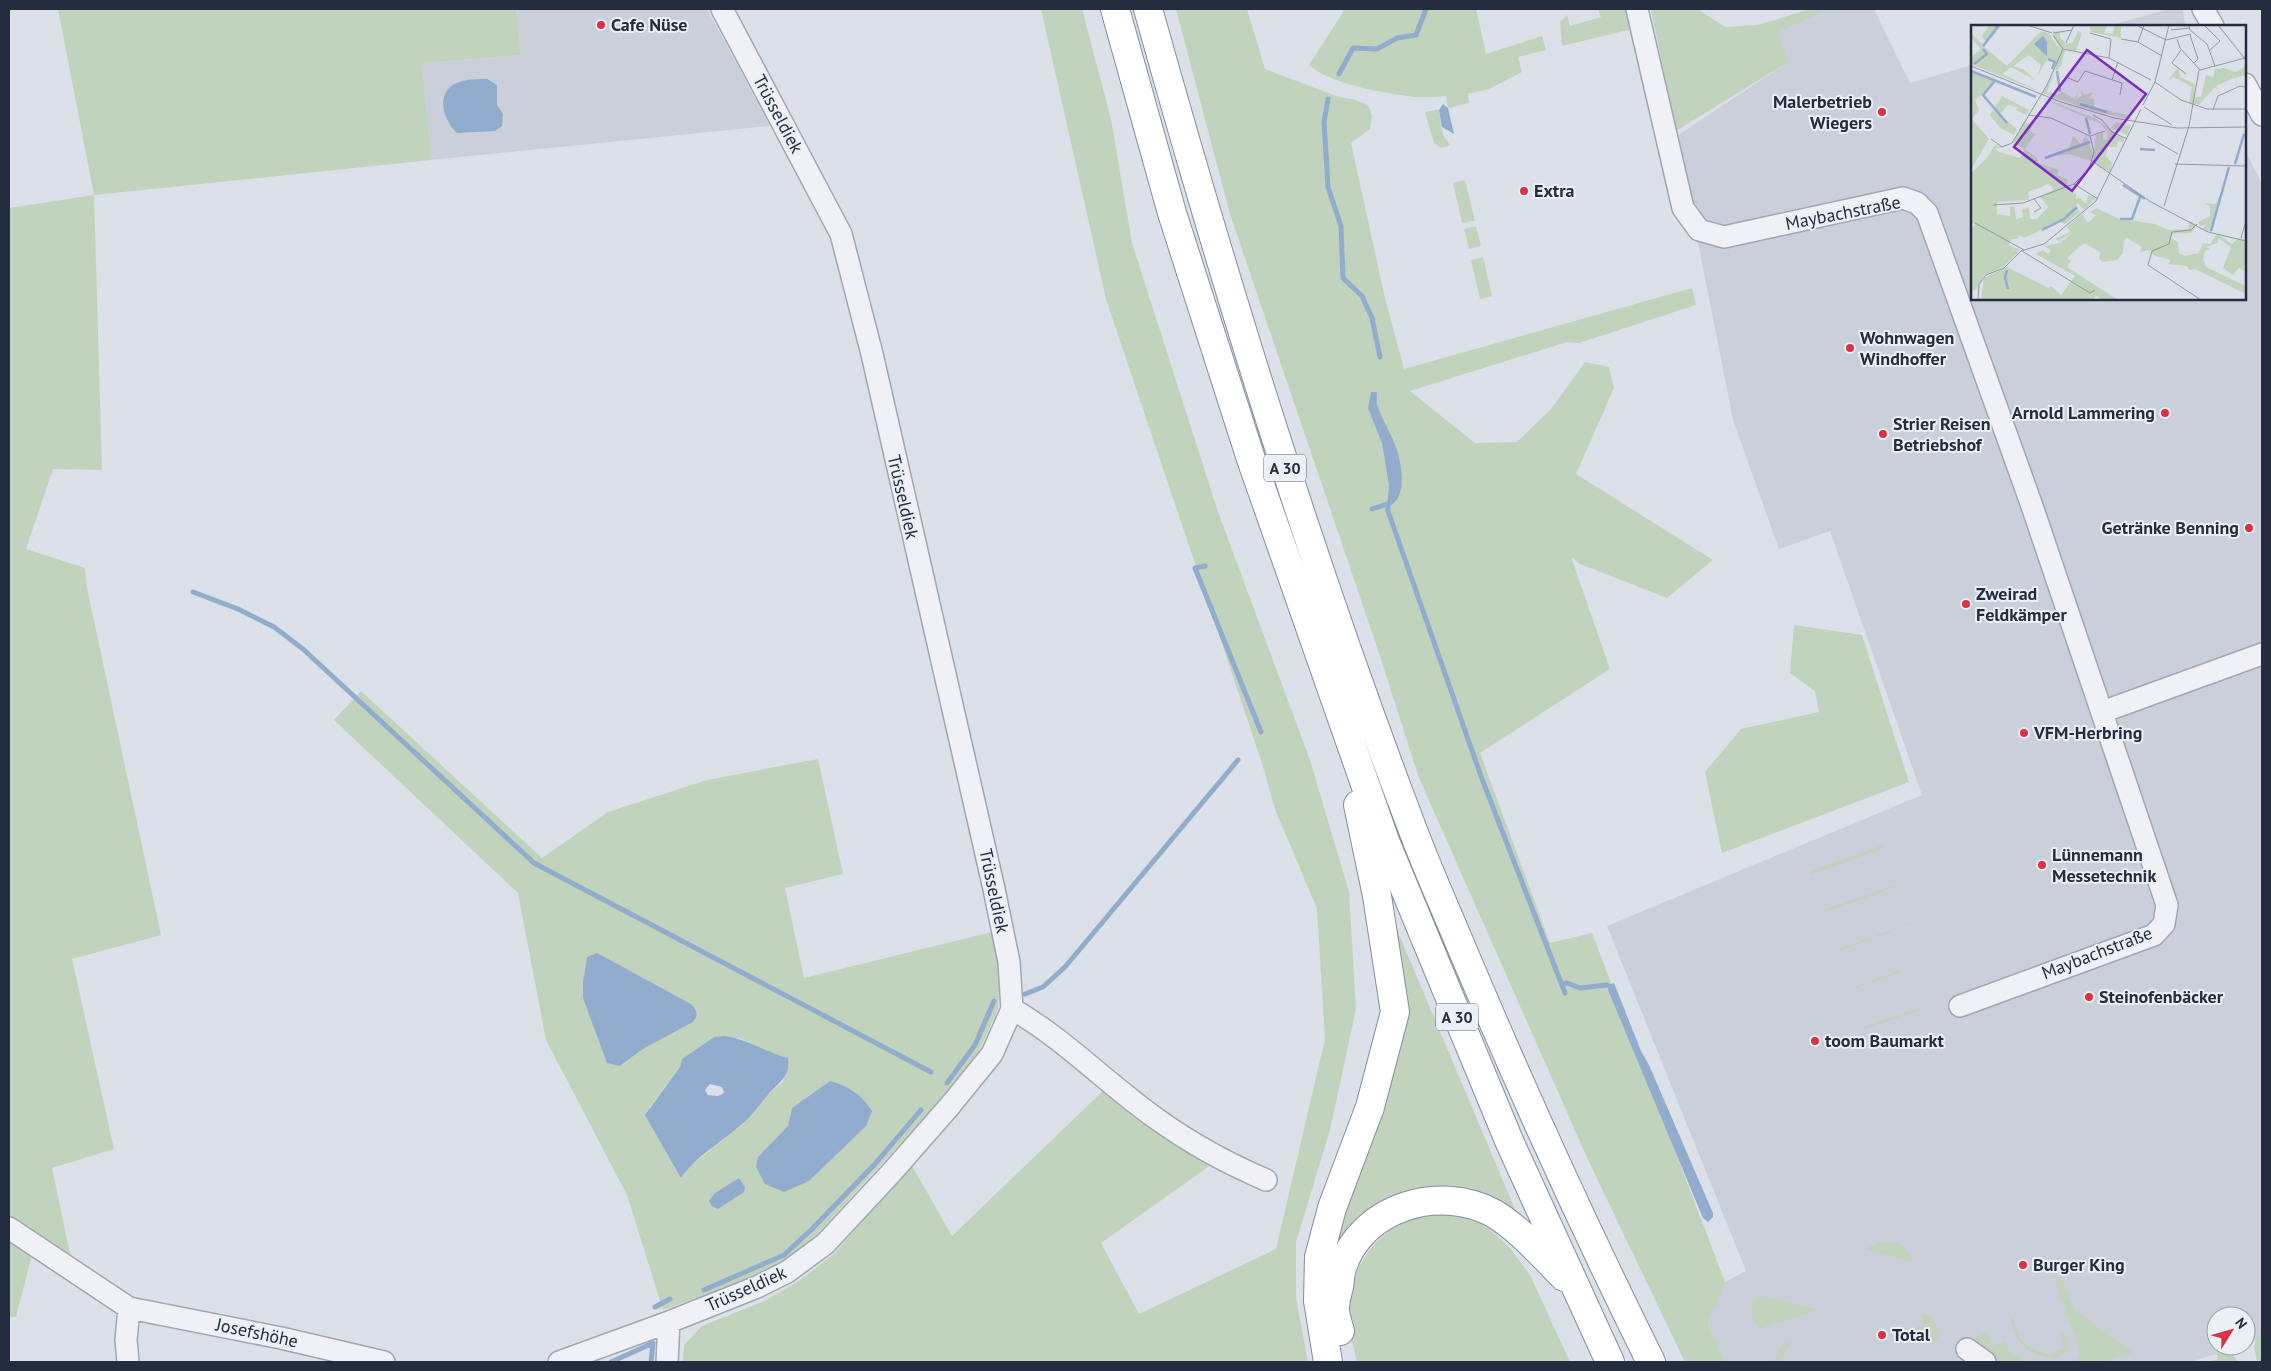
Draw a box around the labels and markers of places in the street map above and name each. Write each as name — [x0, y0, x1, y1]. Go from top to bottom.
place label: Cafe Nüse — [611, 13, 687, 36]
marker: Cafe Nüse — [595, 19, 607, 31]
place label: Malerbetrieb Wiegers — [1773, 90, 1872, 134]
marker: Malerbetrieb Wiegers — [1876, 106, 1888, 118]
place label: Extra — [1534, 179, 1574, 202]
marker: Extra — [1518, 185, 1530, 197]
place label: Wohnwagen Windhoffer — [1860, 326, 1954, 370]
marker: Wohnwagen Windhoffer — [1844, 342, 1856, 354]
place label: Arnold Lammering — [2012, 401, 2155, 424]
marker: Arnold Lammering — [2159, 407, 2171, 419]
place label: Strier Reisen Betriebshof — [1893, 412, 1991, 456]
marker: Strier Reisen Betriebshof — [1877, 428, 1889, 440]
place label: Getränke Benning — [2102, 516, 2239, 539]
marker: Getränke Benning — [2243, 522, 2255, 534]
place label: Zweirad Feldkämper — [1976, 582, 2067, 626]
marker: Zweirad Feldkämper — [1960, 598, 1972, 610]
place label: VFM-Herbring — [2033, 721, 2142, 744]
marker: VFM-Herbring — [2018, 727, 2030, 739]
place label: Lünnemann Messetechnik — [2052, 843, 2156, 887]
marker: Lünnemann Messetechnik — [2036, 859, 2048, 871]
place label: Steinofenbäcker — [2099, 985, 2224, 1008]
marker: Steinofenbäcker — [2083, 991, 2095, 1003]
place label: toom Baumarkt — [1825, 1029, 1944, 1052]
marker: toom Baumarkt — [1809, 1035, 1821, 1047]
place label: Burger King — [2033, 1253, 2125, 1276]
marker: Burger King — [2017, 1259, 2029, 1271]
place label: Total — [1892, 1323, 1931, 1346]
marker: Total — [1876, 1329, 1888, 1341]

